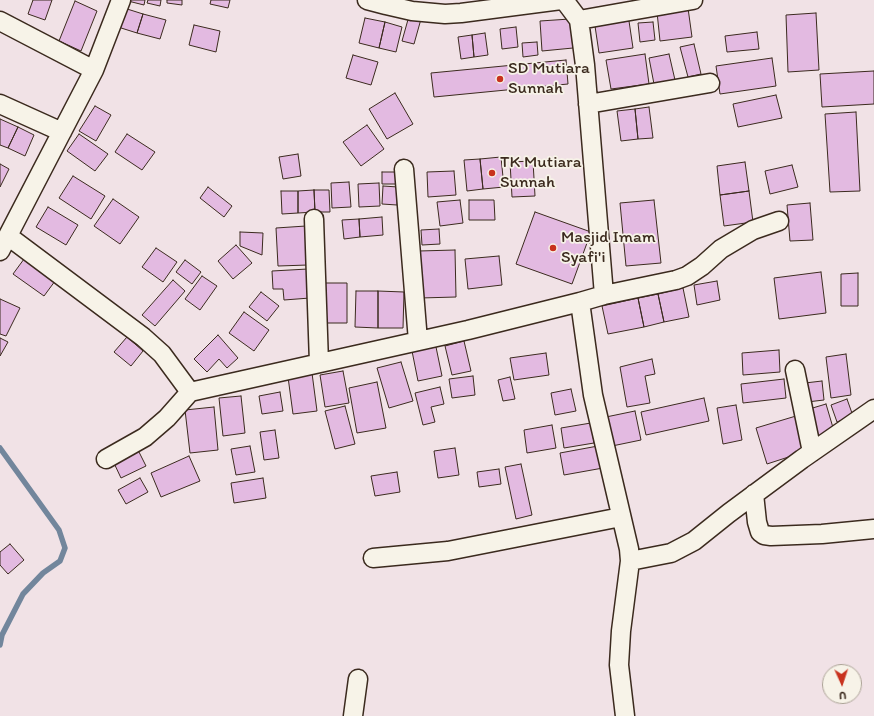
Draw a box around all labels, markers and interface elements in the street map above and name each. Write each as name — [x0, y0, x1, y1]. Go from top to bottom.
place label: SD Mutiara Sunnah — [508, 59, 590, 99]
marker: SD Mutiara Sunnah — [495, 74, 505, 84]
place label: TK Mutiara Sunnah — [500, 153, 582, 193]
marker: TK Mutiara Sunnah — [487, 168, 497, 178]
place label: Masjid Imam Syafi'i — [561, 228, 656, 268]
marker: Masjid Imam Syafi'i — [548, 243, 558, 253]
north arrow — [822, 664, 862, 704]
text: U — [839, 689, 847, 702]

